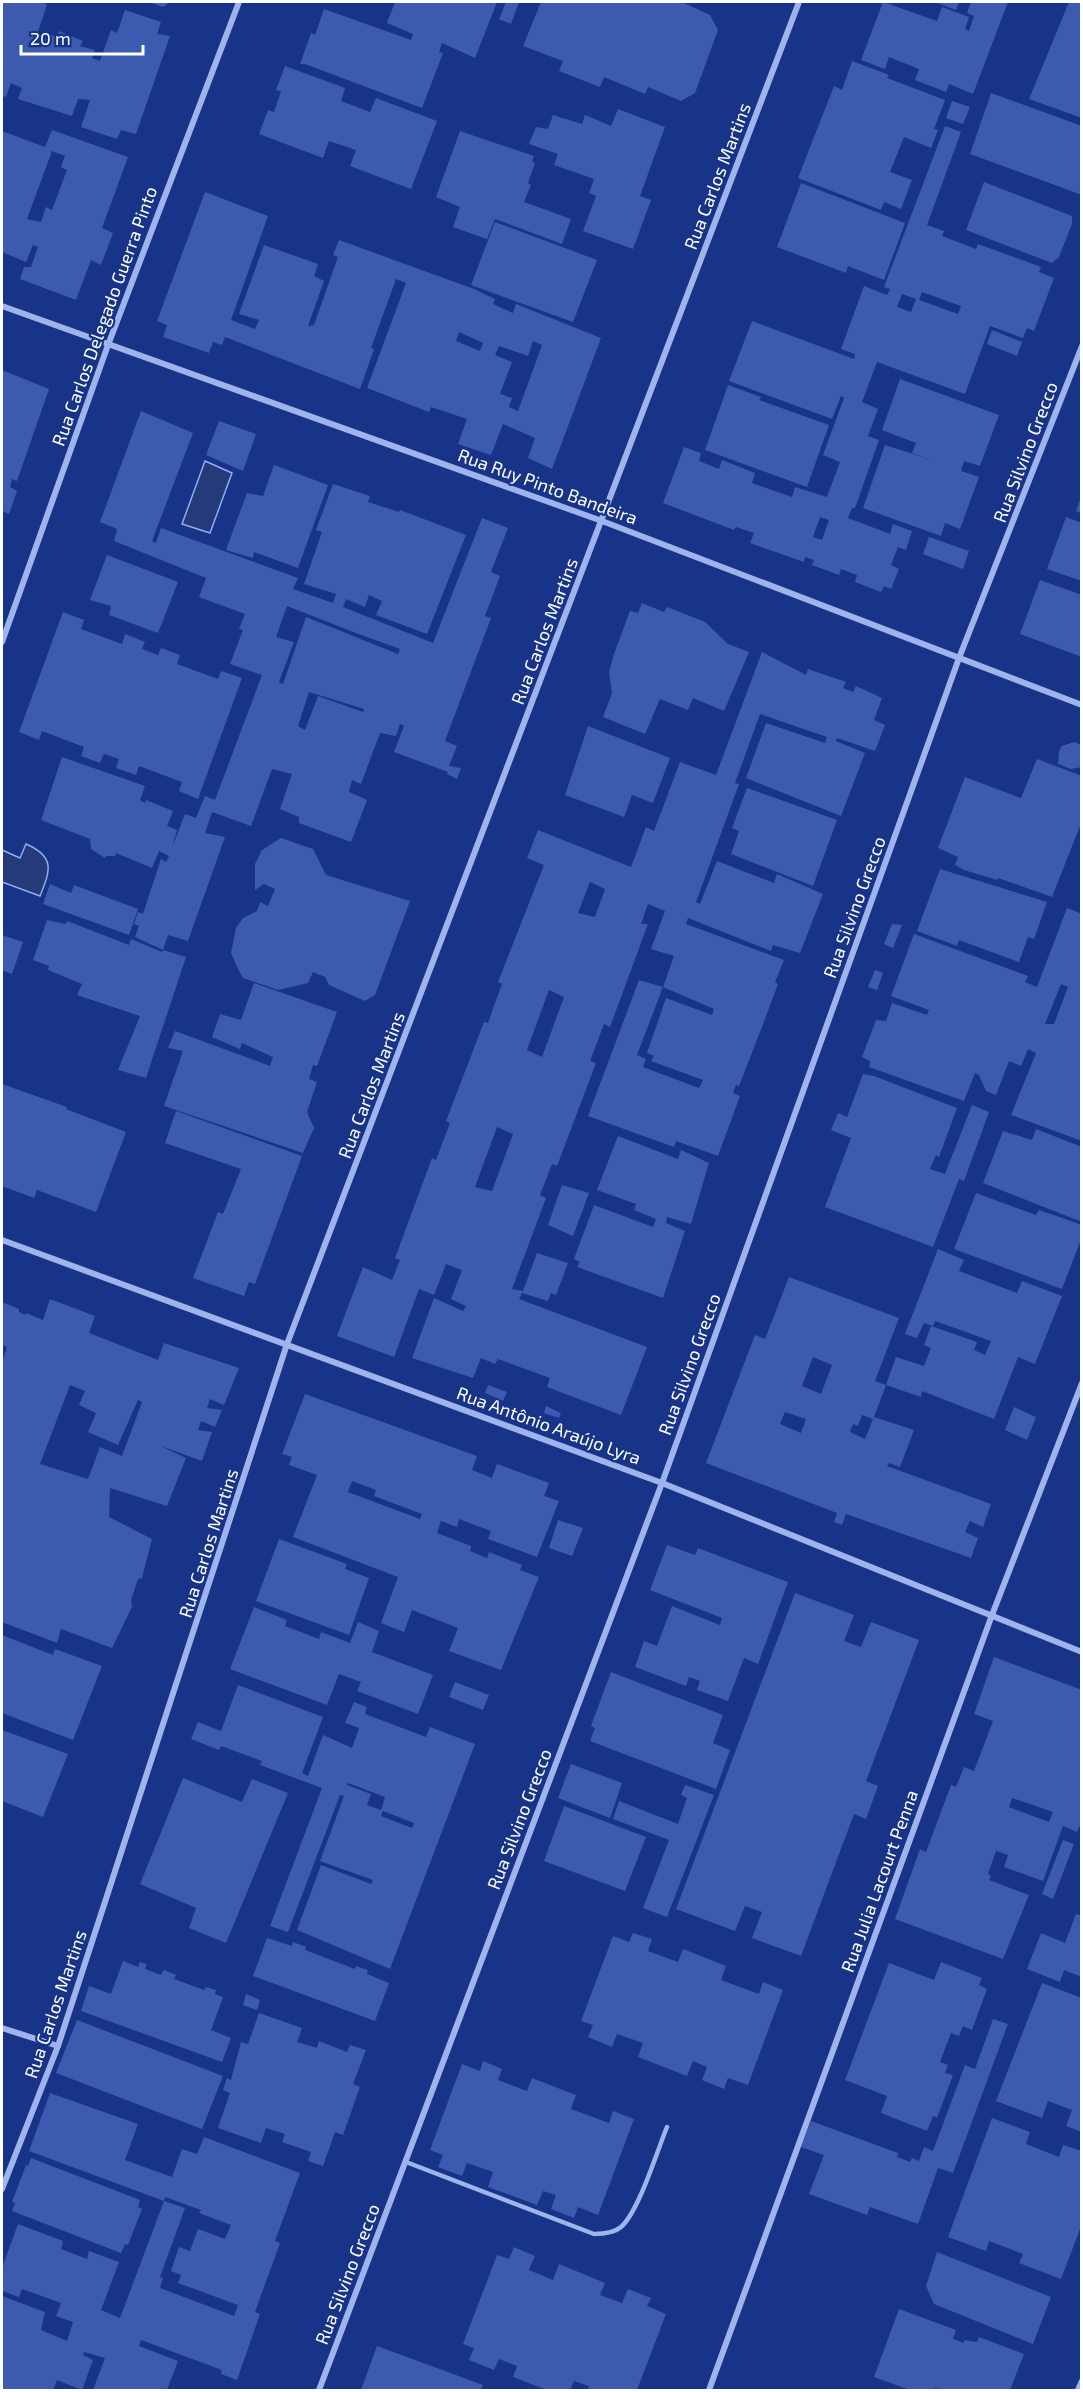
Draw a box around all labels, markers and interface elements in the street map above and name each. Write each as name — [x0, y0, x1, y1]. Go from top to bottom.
scale bar — [21, 18, 142, 56]
text: 20 m — [30, 27, 71, 49]
street label: Rua Carlos Martins — [679, 100, 755, 252]
street label: Rua Carlos Delegado Guerra Pinto — [47, 183, 161, 449]
street label: Rua Silvino Grecco — [988, 379, 1062, 525]
street label: Rua Ruy Pinto Bandeira — [455, 443, 641, 529]
street label: Rua Carlos Martins — [506, 555, 582, 707]
street label: Rua Silvino Grecco — [818, 833, 890, 981]
street label: Rua Carlos Martins — [333, 1009, 409, 1161]
street label: Rua Silvino Grecco — [653, 1290, 725, 1438]
street label: Rua Antônio Araújo Lyra — [454, 1381, 644, 1469]
street label: Rua Carlos Martins — [174, 1466, 242, 1620]
street label: Rua Silvino Grecco — [482, 1746, 556, 1892]
street label: Rua Julia Lacourt Penna — [836, 1787, 922, 1975]
street label: Rua Carlos Martins — [19, 1927, 91, 2081]
street label: Rua Silvino Grecco — [310, 2201, 384, 2347]

